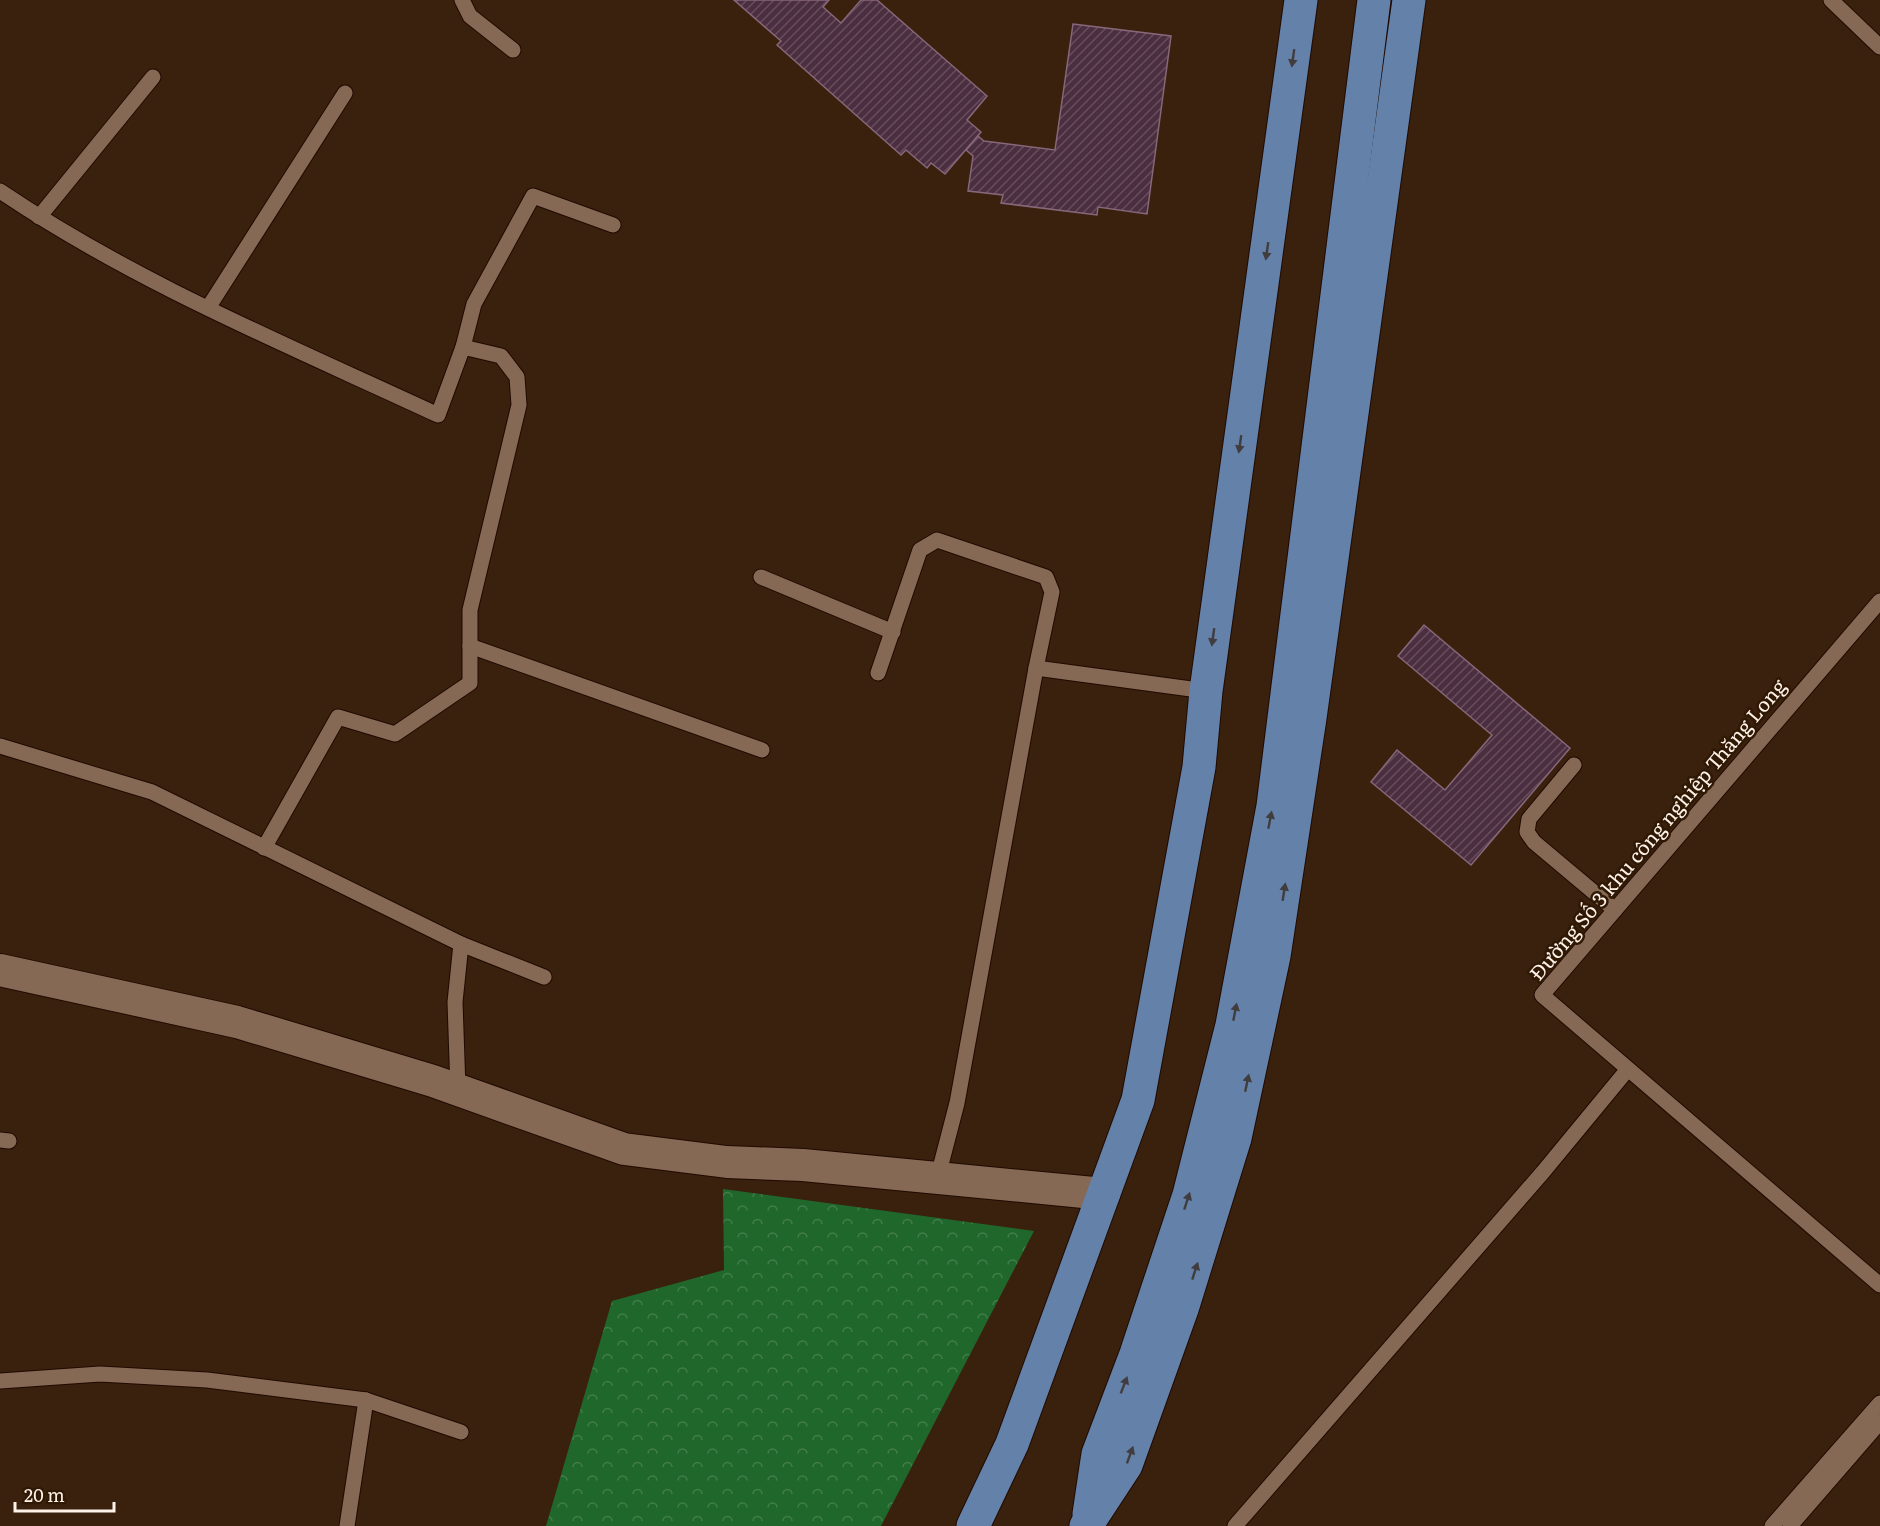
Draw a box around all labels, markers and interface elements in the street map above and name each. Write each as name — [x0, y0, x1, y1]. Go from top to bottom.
one-way arrow — [1289, 49, 1298, 68]
one-way arrow — [1262, 242, 1271, 261]
one-way arrow — [1235, 435, 1245, 454]
one-way arrow — [1209, 628, 1218, 647]
street label: Đường Số 3 khu công nghiệp Thăng Long — [1521, 671, 1792, 986]
one-way arrow — [1266, 810, 1275, 829]
one-way arrow — [1280, 882, 1289, 901]
one-way arrow — [1230, 1002, 1239, 1021]
one-way arrow — [1243, 1074, 1252, 1093]
one-way arrow — [1183, 1192, 1192, 1210]
one-way arrow — [1191, 1262, 1200, 1280]
one-way arrow — [1120, 1376, 1129, 1394]
one-way arrow — [1125, 1446, 1135, 1464]
scale bar — [15, 1475, 114, 1513]
text: 20 m — [24, 1481, 65, 1508]

